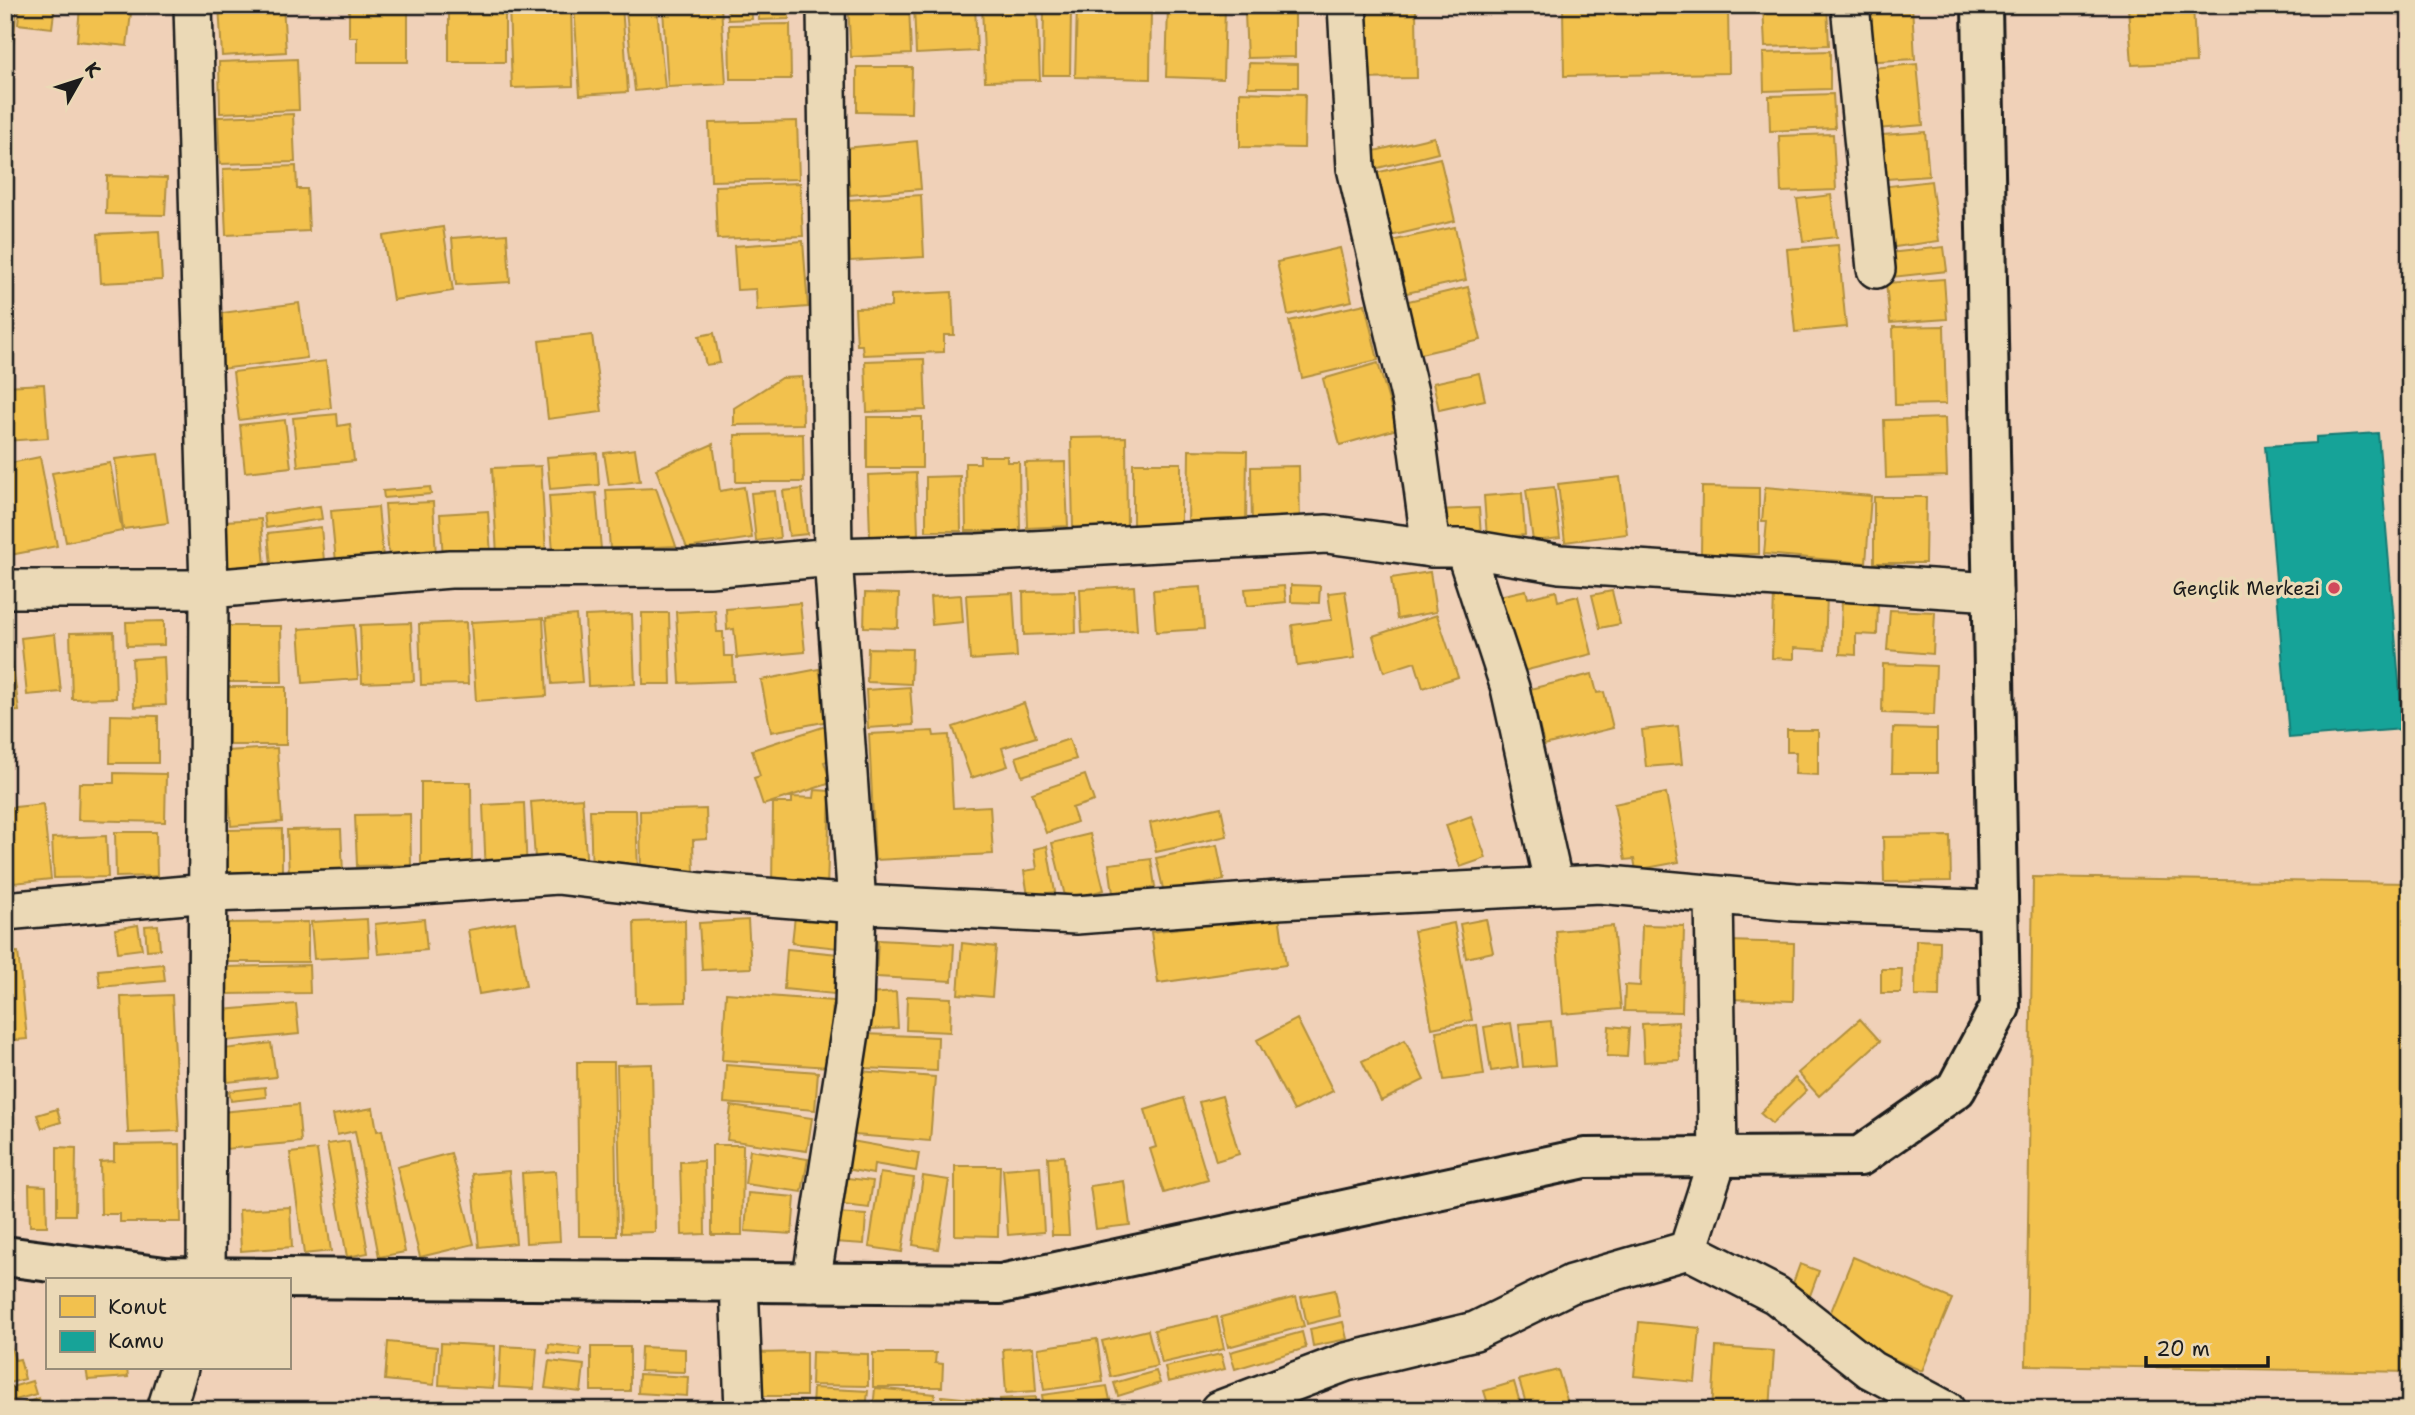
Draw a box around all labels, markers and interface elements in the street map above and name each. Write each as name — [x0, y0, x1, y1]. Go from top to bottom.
north arrow — [46, 46, 116, 116]
text: K — [79, 57, 107, 83]
place label: Gençlik Merkezi — [2173, 576, 2320, 601]
marker: Gençlik Merkezi — [2326, 580, 2342, 596]
legend — [46, 1278, 290, 1370]
text: Konut — [108, 1293, 167, 1321]
scale bar — [2146, 1324, 2268, 1368]
text: Kamu — [108, 1327, 164, 1355]
text: 20 m — [2156, 1335, 2210, 1363]

